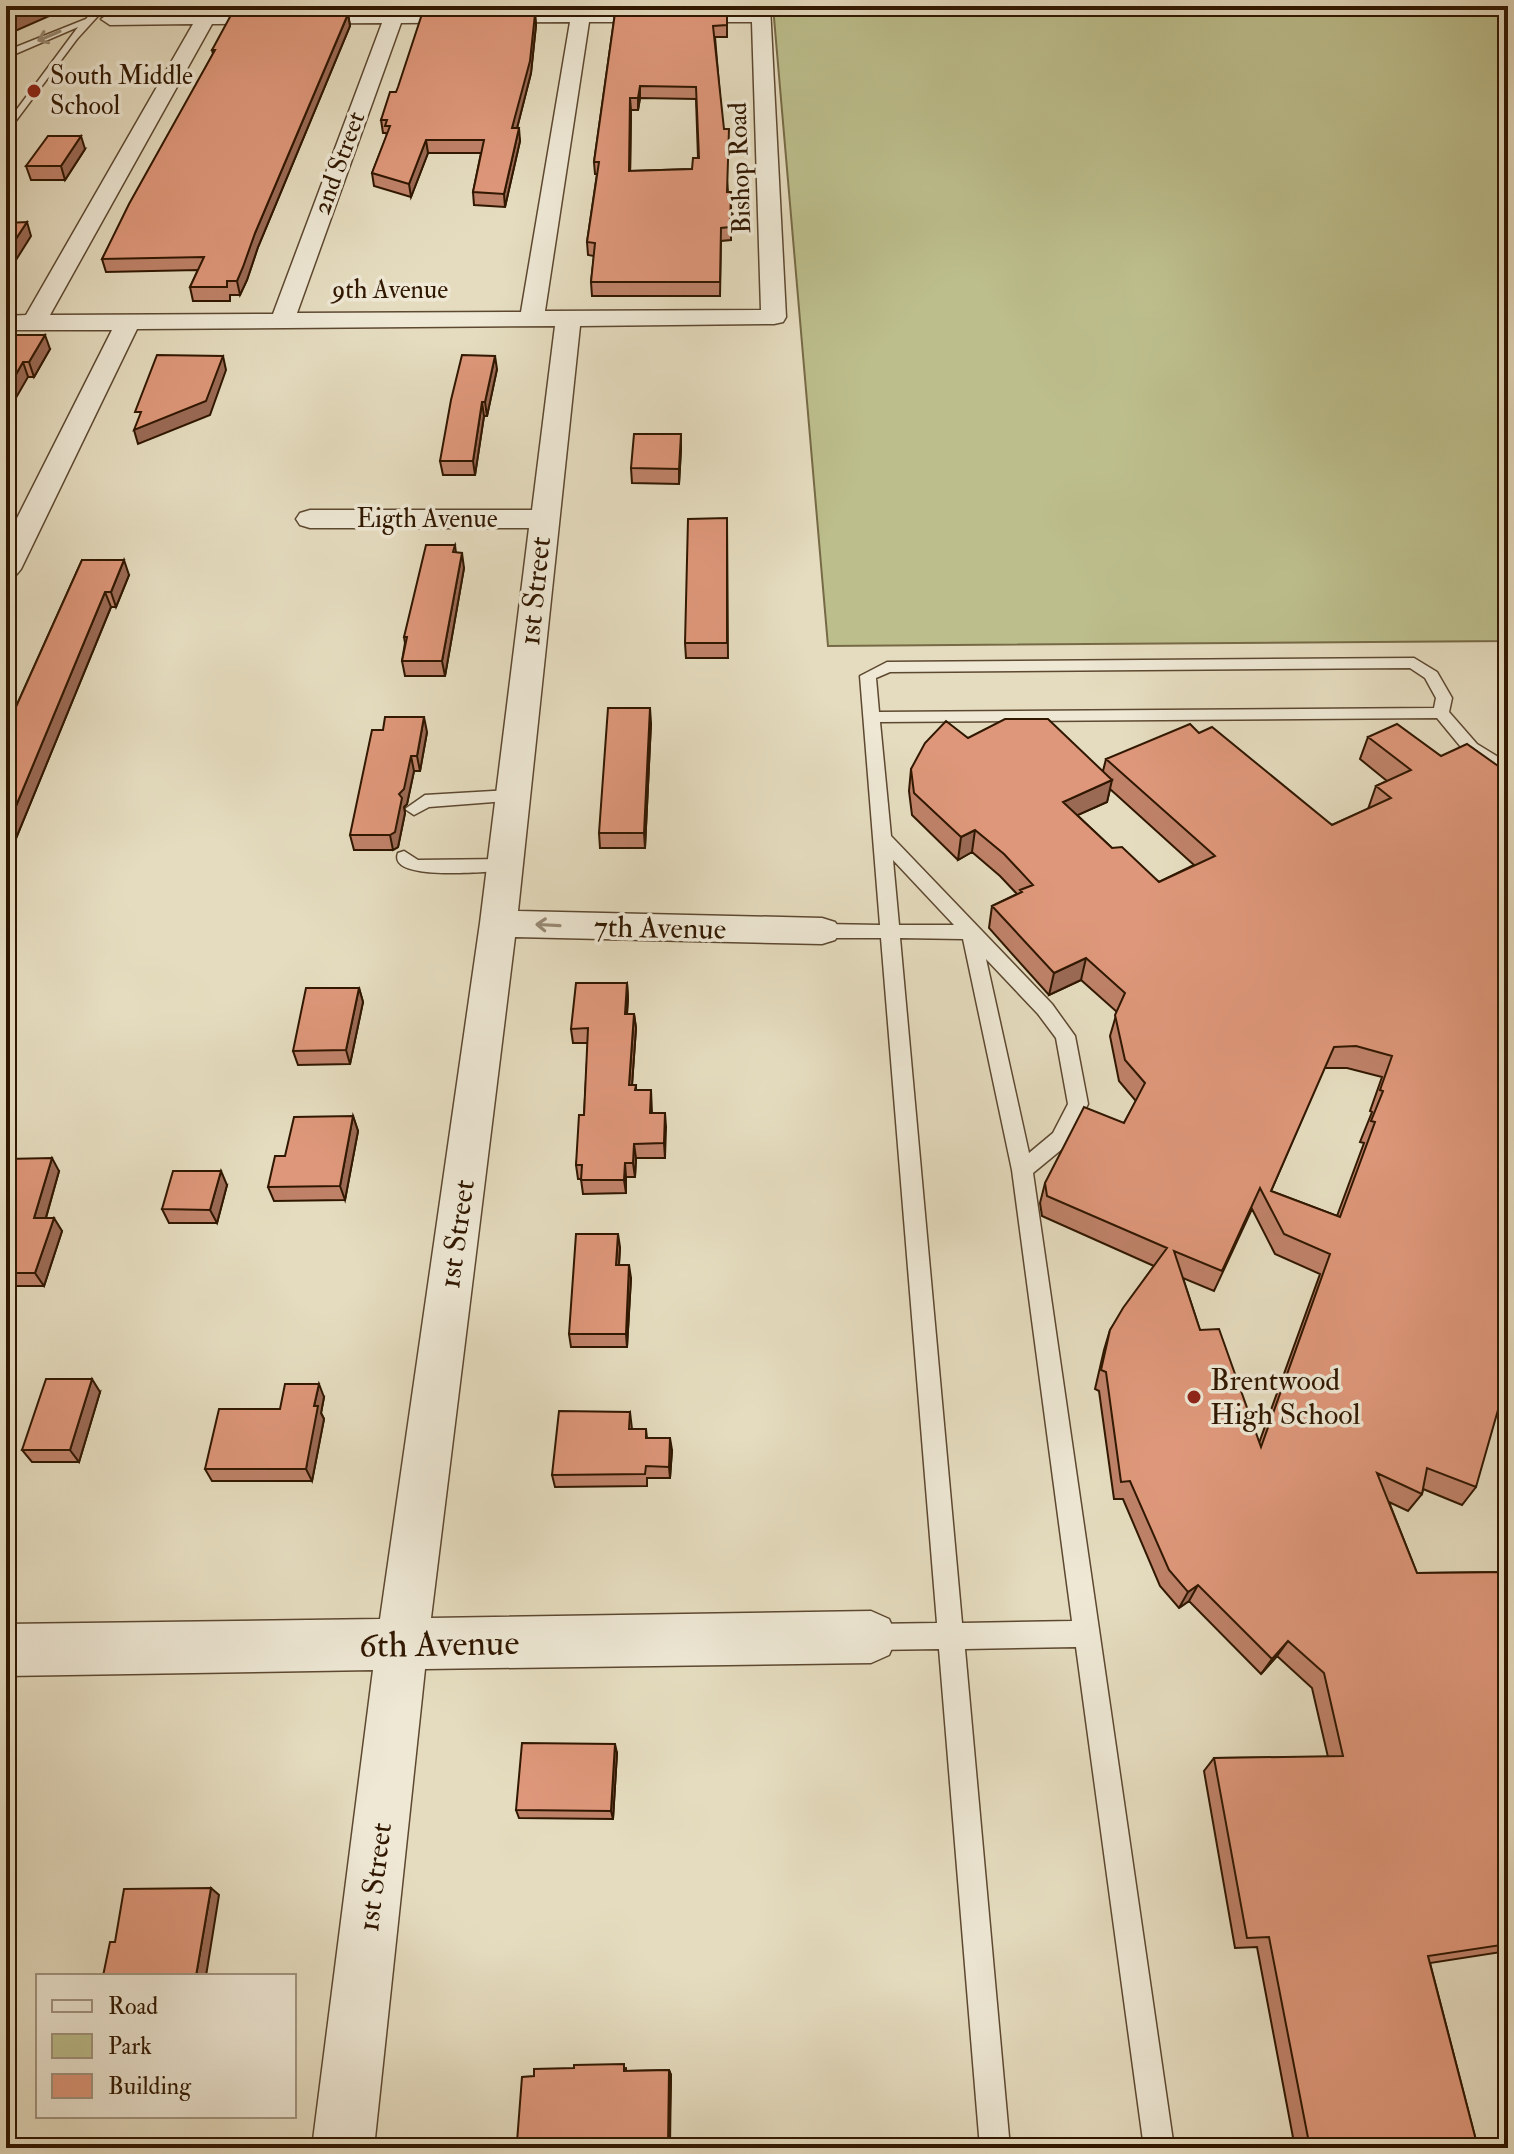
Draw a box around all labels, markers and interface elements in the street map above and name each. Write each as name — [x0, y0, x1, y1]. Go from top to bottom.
one-way arrow — [37, 30, 62, 45]
place label: South Middle School — [50, 60, 193, 122]
marker: South Middle School — [25, 82, 43, 100]
street label: Bishop Road — [722, 101, 759, 234]
street label: 2nd Street — [306, 107, 372, 219]
street label: 9th Avenue — [330, 274, 448, 306]
street label: Eigth Avenue — [356, 503, 498, 535]
street label: 1st Street — [511, 534, 559, 647]
street label: 7th Avenue — [593, 908, 727, 948]
one-way arrow — [535, 917, 562, 932]
street label: 1st Street — [431, 1177, 483, 1291]
place label: Brentwood High School — [1210, 1362, 1361, 1433]
marker: Brentwood High School — [1185, 1388, 1203, 1406]
street label: 6th Avenue — [358, 1620, 520, 1668]
street label: 1st Street — [350, 1820, 400, 1934]
legend — [36, 1974, 296, 2118]
text: Road — [108, 1991, 158, 2022]
text: Park — [108, 2031, 152, 2062]
text: Building — [108, 2071, 192, 2102]

